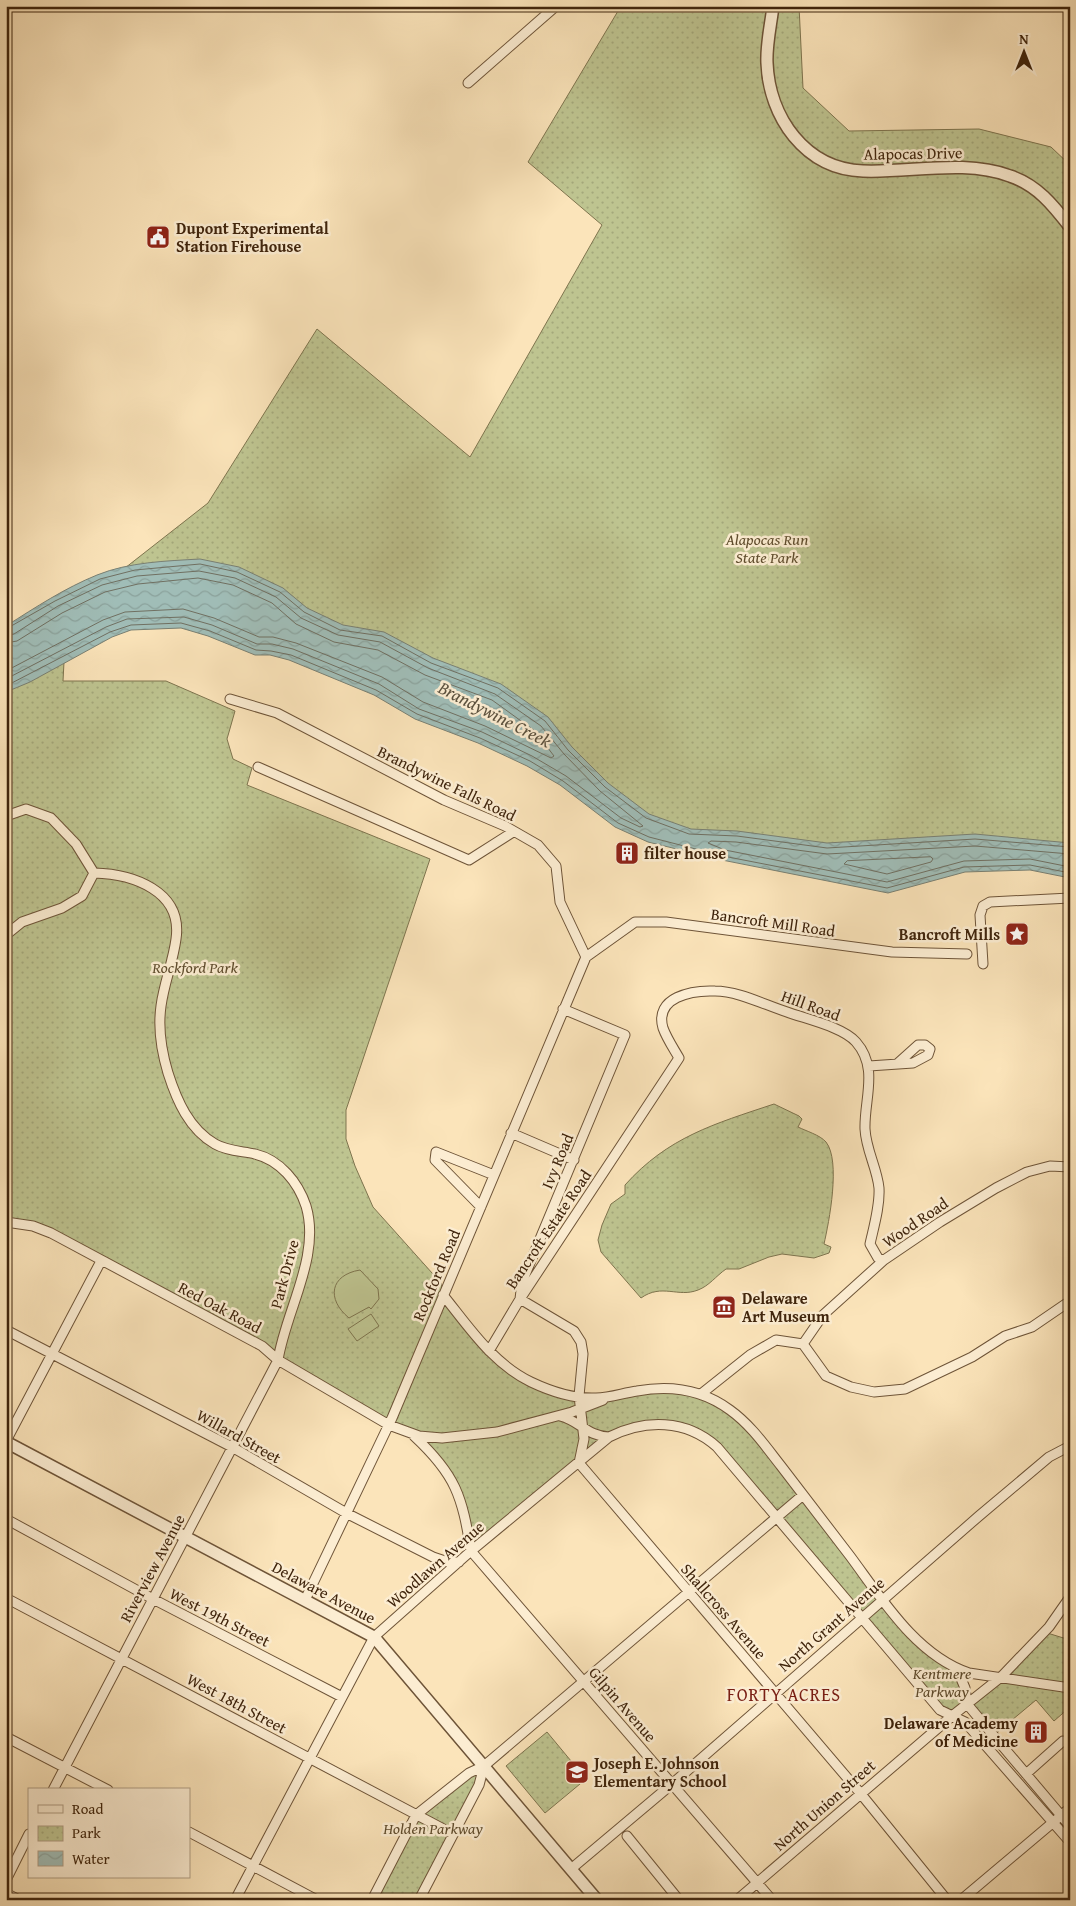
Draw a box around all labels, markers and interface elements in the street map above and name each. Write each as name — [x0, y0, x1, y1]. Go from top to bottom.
north arrow — [998, 28, 1048, 78]
text: N — [1019, 29, 1029, 49]
street label: Alapocas Drive — [863, 140, 963, 166]
place label: Dupont Experimental Station Firehouse — [176, 216, 329, 258]
public building icon: Dupont Experimental Station Firehouse — [145, 224, 171, 250]
park label: Alapocas Run State Park — [725, 527, 808, 569]
water label: Brandywine Creek — [433, 673, 557, 754]
street label: Brandywine Falls Road — [374, 739, 521, 827]
building icon: filter house — [614, 840, 640, 866]
place label: filter house — [644, 841, 726, 865]
street label: Bancroft Mill Road — [709, 901, 837, 943]
place icon: Bancroft Mills — [1004, 921, 1030, 947]
place label: Bancroft Mills — [899, 922, 1000, 946]
park label: Rockford Park — [151, 955, 238, 979]
street label: Hill Road — [778, 983, 844, 1027]
street label: Ivy Road — [535, 1129, 580, 1192]
street label: Bancroft Estate Road — [499, 1164, 597, 1293]
street label: Wood Road — [877, 1191, 953, 1253]
street label: Rockford Road — [406, 1225, 466, 1325]
street label: Park Drive — [263, 1237, 305, 1311]
street label: Red Oak Road — [174, 1275, 266, 1339]
place label: Delaware Art Museum — [742, 1286, 830, 1328]
museum icon: Delaware Art Museum — [711, 1294, 737, 1320]
street label: Willard Street — [192, 1403, 286, 1469]
street label: Riverview Avenue — [113, 1510, 191, 1626]
street label: Woodlawn Avenue — [381, 1515, 489, 1613]
street label: Delaware Avenue — [268, 1555, 380, 1629]
street label: Shallcross Avenue — [675, 1558, 773, 1664]
street label: North Grant Avenue — [773, 1571, 889, 1677]
street label: West 19th Street — [166, 1581, 275, 1653]
street label: Gilpin Avenue — [583, 1661, 663, 1747]
park label: Kentmere Parkway — [912, 1661, 972, 1703]
street label: West 18th Street — [183, 1667, 292, 1740]
district label: FORTY ACRES — [727, 1681, 841, 1708]
place label: Delaware Academy of Medicine — [884, 1711, 1019, 1753]
building icon: Delaware Academy of Medicine — [1023, 1719, 1049, 1745]
place label: Joseph E. Johnson Elementary School — [591, 1751, 727, 1793]
street label: North Union Street — [768, 1754, 881, 1856]
school or university icon: Joseph E. Johnson Elementary School — [564, 1759, 590, 1785]
legend — [28, 1788, 190, 1878]
text: Road — [72, 1798, 103, 1819]
park label: Holden Parkway — [382, 1816, 483, 1840]
text: Park — [72, 1822, 101, 1843]
text: Water — [72, 1848, 110, 1869]

